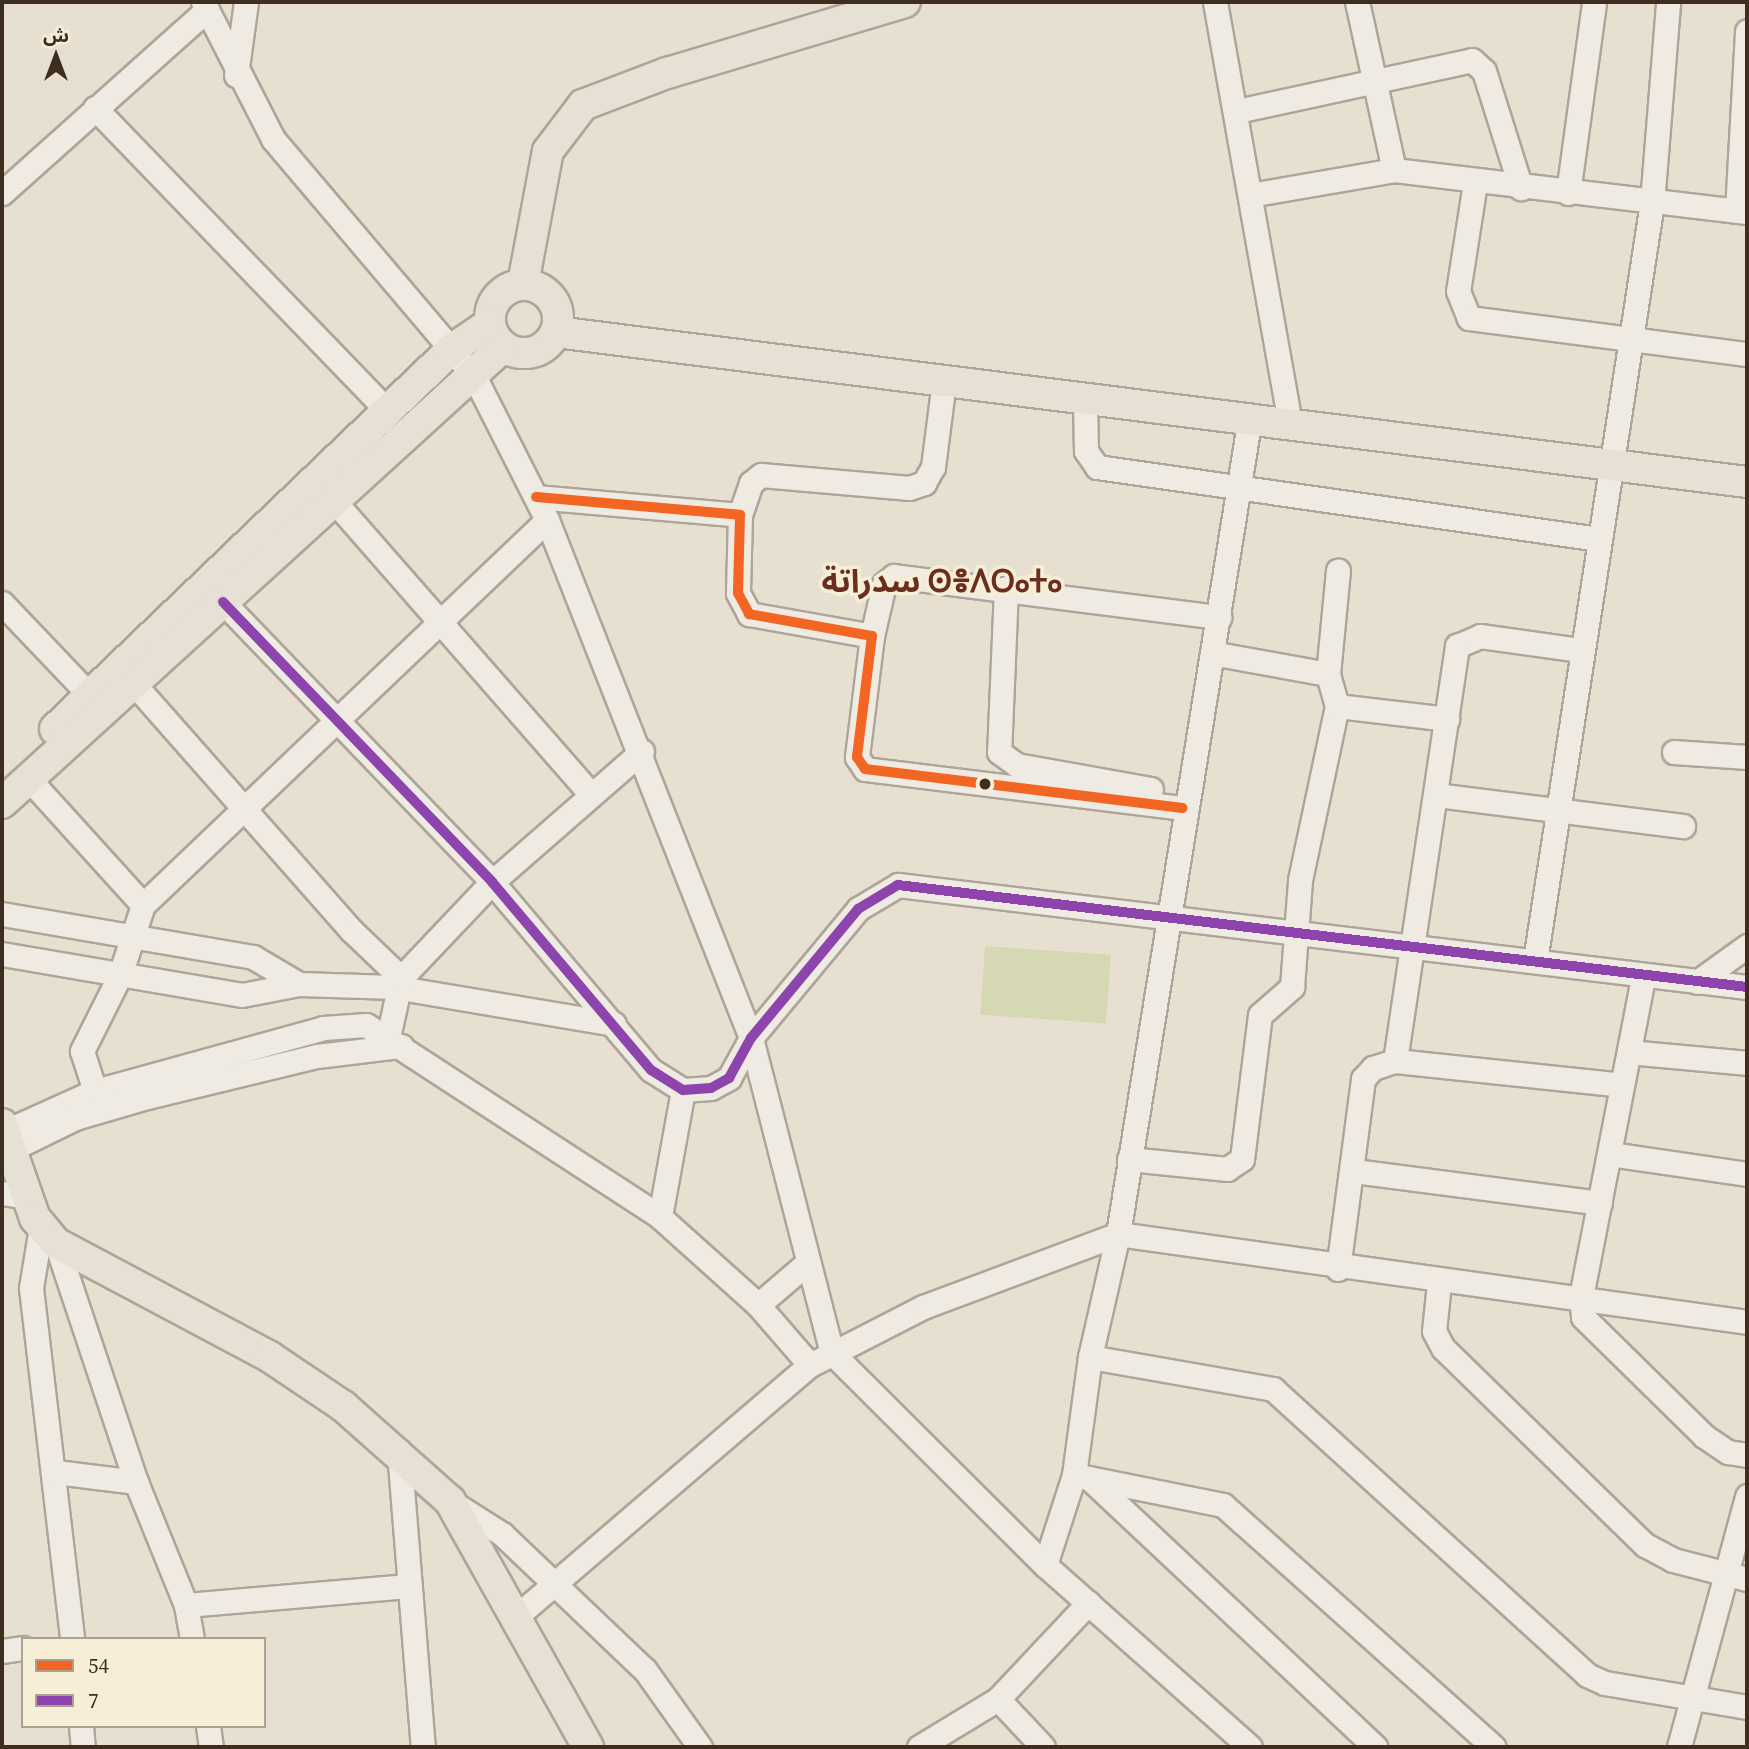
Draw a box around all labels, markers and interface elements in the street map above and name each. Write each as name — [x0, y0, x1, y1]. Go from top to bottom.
north arrow — [21, 21, 91, 91]
text: ش — [43, 22, 69, 48]
district label: سدراتة ⵙⴻⴷⵔⴰⵜⴰ — [822, 562, 1062, 600]
unlabelled marker — [978, 777, 992, 791]
legend — [21, 1637, 266, 1728]
text: 54 — [88, 1651, 109, 1680]
text: 7 — [88, 1686, 99, 1715]

